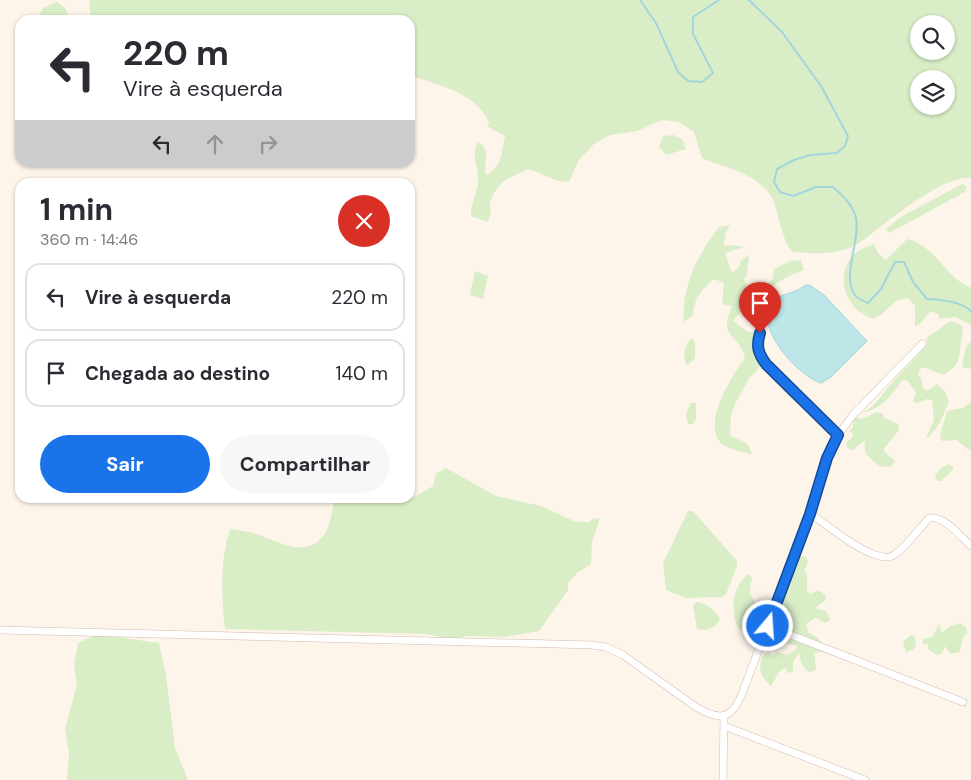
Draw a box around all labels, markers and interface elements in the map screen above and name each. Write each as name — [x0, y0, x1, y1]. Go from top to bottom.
map controls — [910, 15, 955, 115]
button: search — [910, 15, 955, 60]
text: 220 m — [123, 30, 229, 76]
icon: left — [40, 35, 105, 100]
button: layers — [910, 70, 955, 115]
text: Vire à esquerda — [123, 74, 283, 103]
icon: left — [148, 130, 176, 158]
icon: ahead — [201, 130, 229, 158]
icon: right — [254, 130, 282, 158]
text: 1 min — [40, 190, 113, 229]
button: close — [338, 195, 390, 247]
text: 360 m · 14:46 — [40, 229, 138, 250]
pin — [739, 282, 781, 333]
icon: left — [42, 283, 70, 311]
text: Vire à esquerda — [85, 285, 231, 310]
text: 220 m — [331, 285, 388, 310]
icon: arrive — [746, 289, 774, 317]
icon: arrive — [42, 359, 70, 387]
text: Chegada ao destino — [85, 361, 270, 386]
text: 140 m — [336, 361, 388, 386]
button: Sair — [40, 435, 210, 493]
button: Compartilhar — [220, 435, 390, 493]
position arrow — [741, 599, 793, 651]

